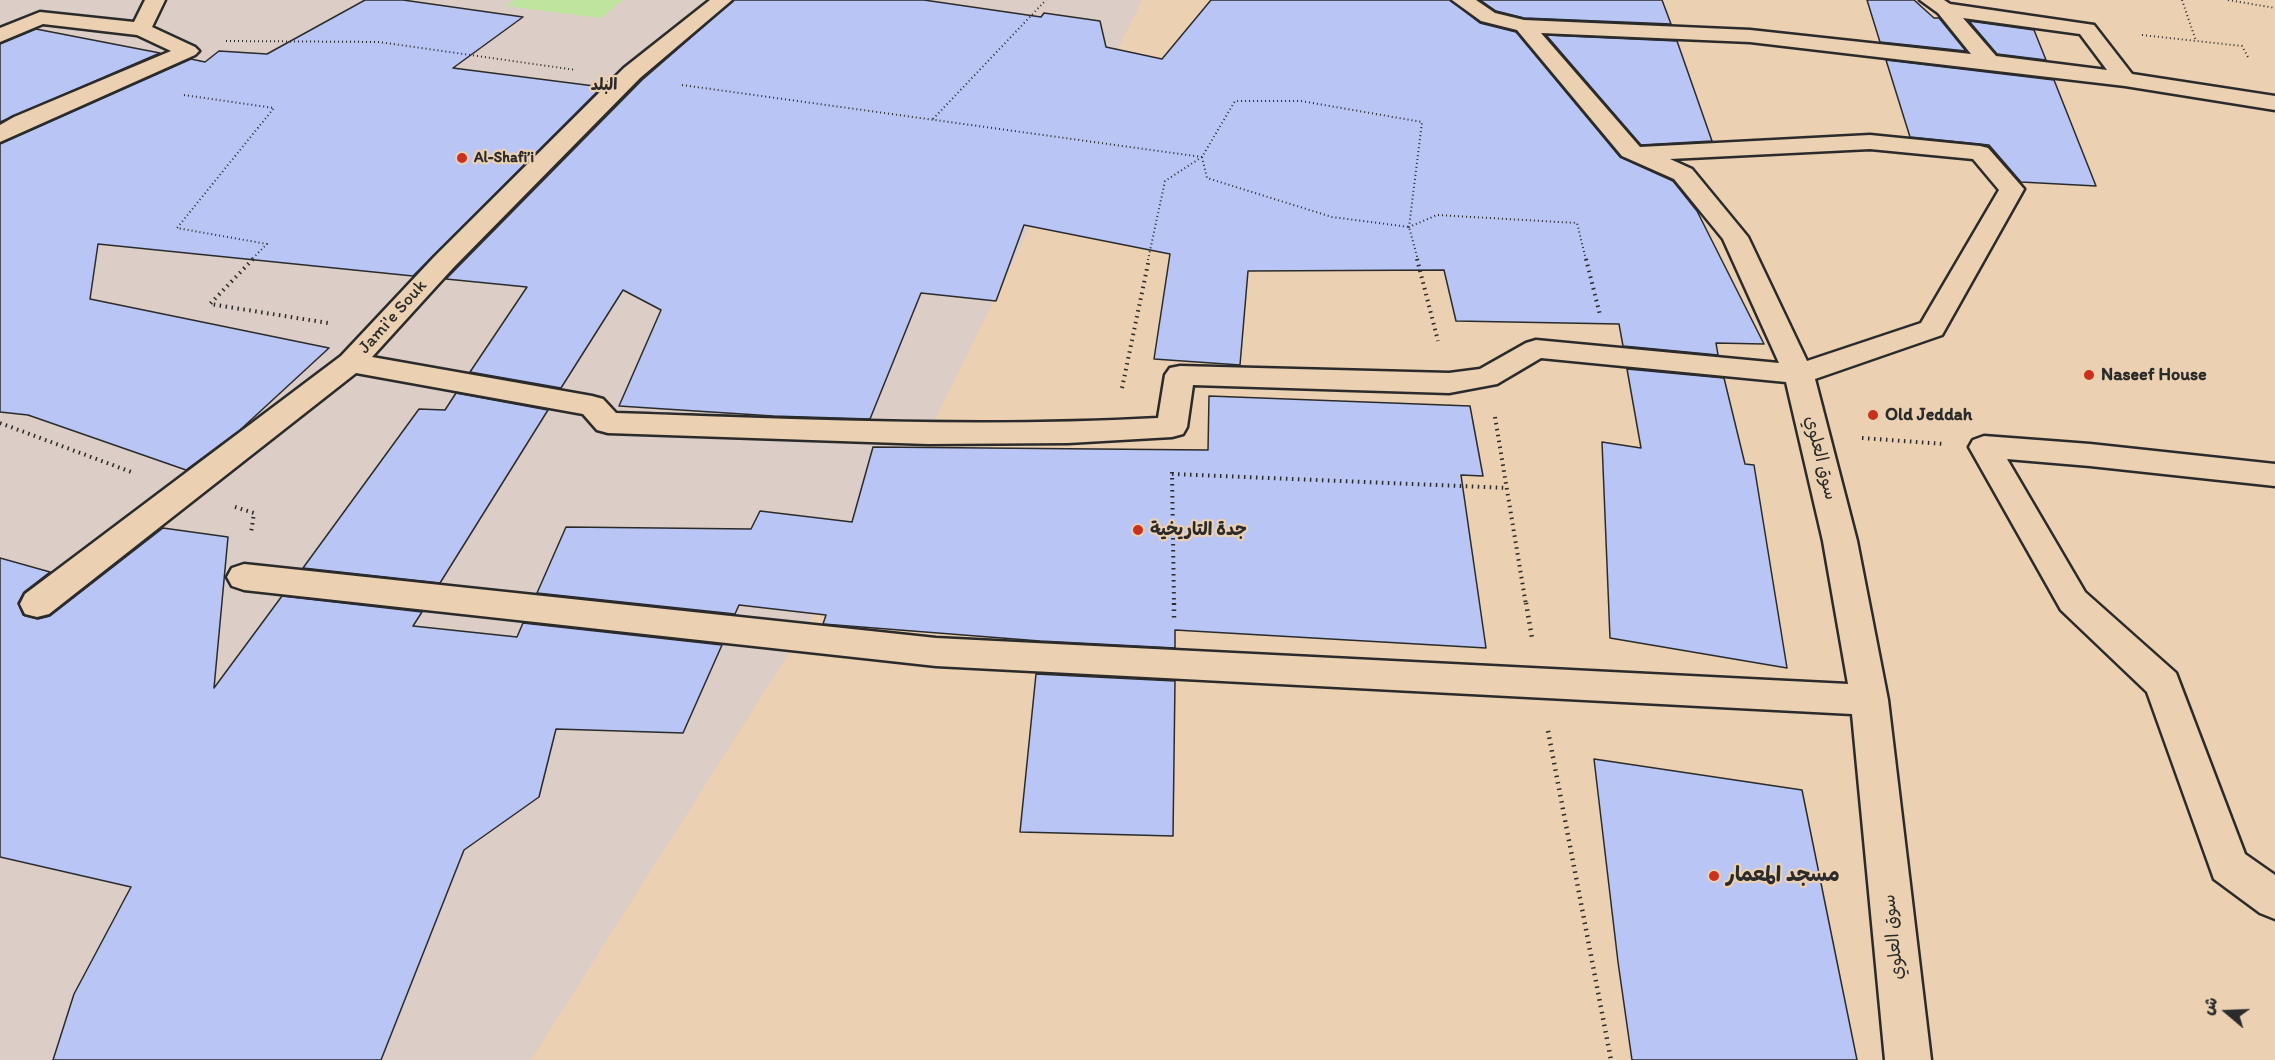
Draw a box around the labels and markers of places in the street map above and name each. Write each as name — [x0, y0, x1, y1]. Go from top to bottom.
place label: Al-Shafi’i — [474, 149, 534, 167]
marker: Al-Shafi’i — [455, 151, 469, 165]
place label: Naseef House — [2101, 364, 2207, 386]
marker: Naseef House — [2082, 368, 2096, 382]
place label: Old Jeddah — [1885, 404, 1972, 426]
marker: Old Jeddah — [1866, 408, 1880, 422]
place label: جدة التاريخية — [1150, 519, 1247, 541]
marker: جدة التاريخية — [1131, 523, 1145, 537]
place label: مسجد المعمار — [1726, 863, 1840, 889]
marker: مسجد المعمار — [1707, 869, 1721, 883]

